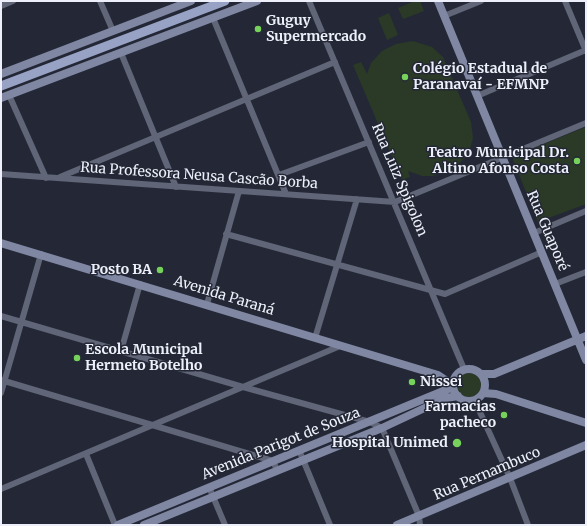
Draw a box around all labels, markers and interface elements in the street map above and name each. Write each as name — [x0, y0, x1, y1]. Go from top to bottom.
place label: Guguy Supermercado — [266, 13, 366, 46]
marker: Guguy Supermercado — [253, 24, 263, 34]
place label: Colégio Estadual de Paranavaí - EFMNP — [413, 61, 549, 94]
marker: Colégio Estadual de Paranavaí - EFMNP — [400, 72, 410, 82]
street label: Rua Luiz Spigolon — [368, 121, 430, 239]
place label: Teatro Municipal Dr. Altino Afonso Costa — [427, 145, 569, 178]
marker: Teatro Municipal Dr. Altino Afonso Costa — [572, 156, 582, 166]
street label: Rua Professora Neusa Cascão Borba — [80, 159, 318, 193]
street label: Rua Guaporé — [523, 188, 571, 274]
place label: Posto BA — [91, 262, 152, 278]
marker: Posto BA — [155, 265, 165, 275]
street label: Avenida Paraná — [172, 273, 276, 319]
place label: Escola Municipal Hermeto Botelho — [85, 342, 203, 374]
marker: Escola Municipal Hermeto Botelho — [72, 353, 82, 363]
place label: Nissei — [420, 374, 462, 390]
marker: Nissei — [407, 377, 417, 387]
place label: Farmacias pacheco — [425, 399, 496, 432]
street label: Avenida Parigot de Souza — [199, 404, 363, 484]
marker: Farmacias pacheco — [499, 410, 509, 420]
place label: Hospital Unimed — [332, 435, 448, 451]
marker: Hospital Unimed — [451, 437, 463, 449]
street label: Rua Pernambuco — [431, 444, 543, 504]

